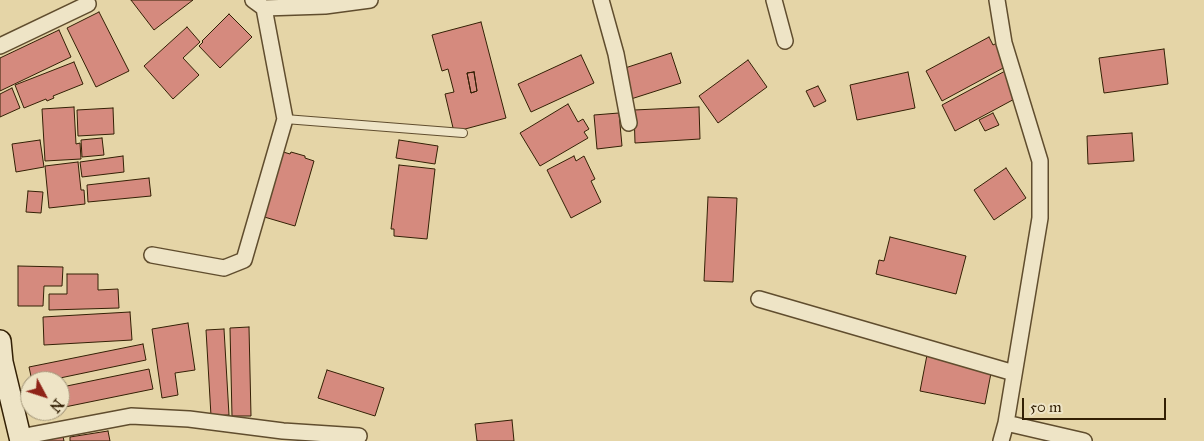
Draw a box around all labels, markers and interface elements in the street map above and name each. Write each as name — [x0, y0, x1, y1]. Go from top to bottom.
north arrow — [20, 371, 70, 421]
scale bar — [1024, 388, 1168, 420]
text: N — [46, 395, 66, 415]
text: 50 m — [1030, 398, 1062, 416]

